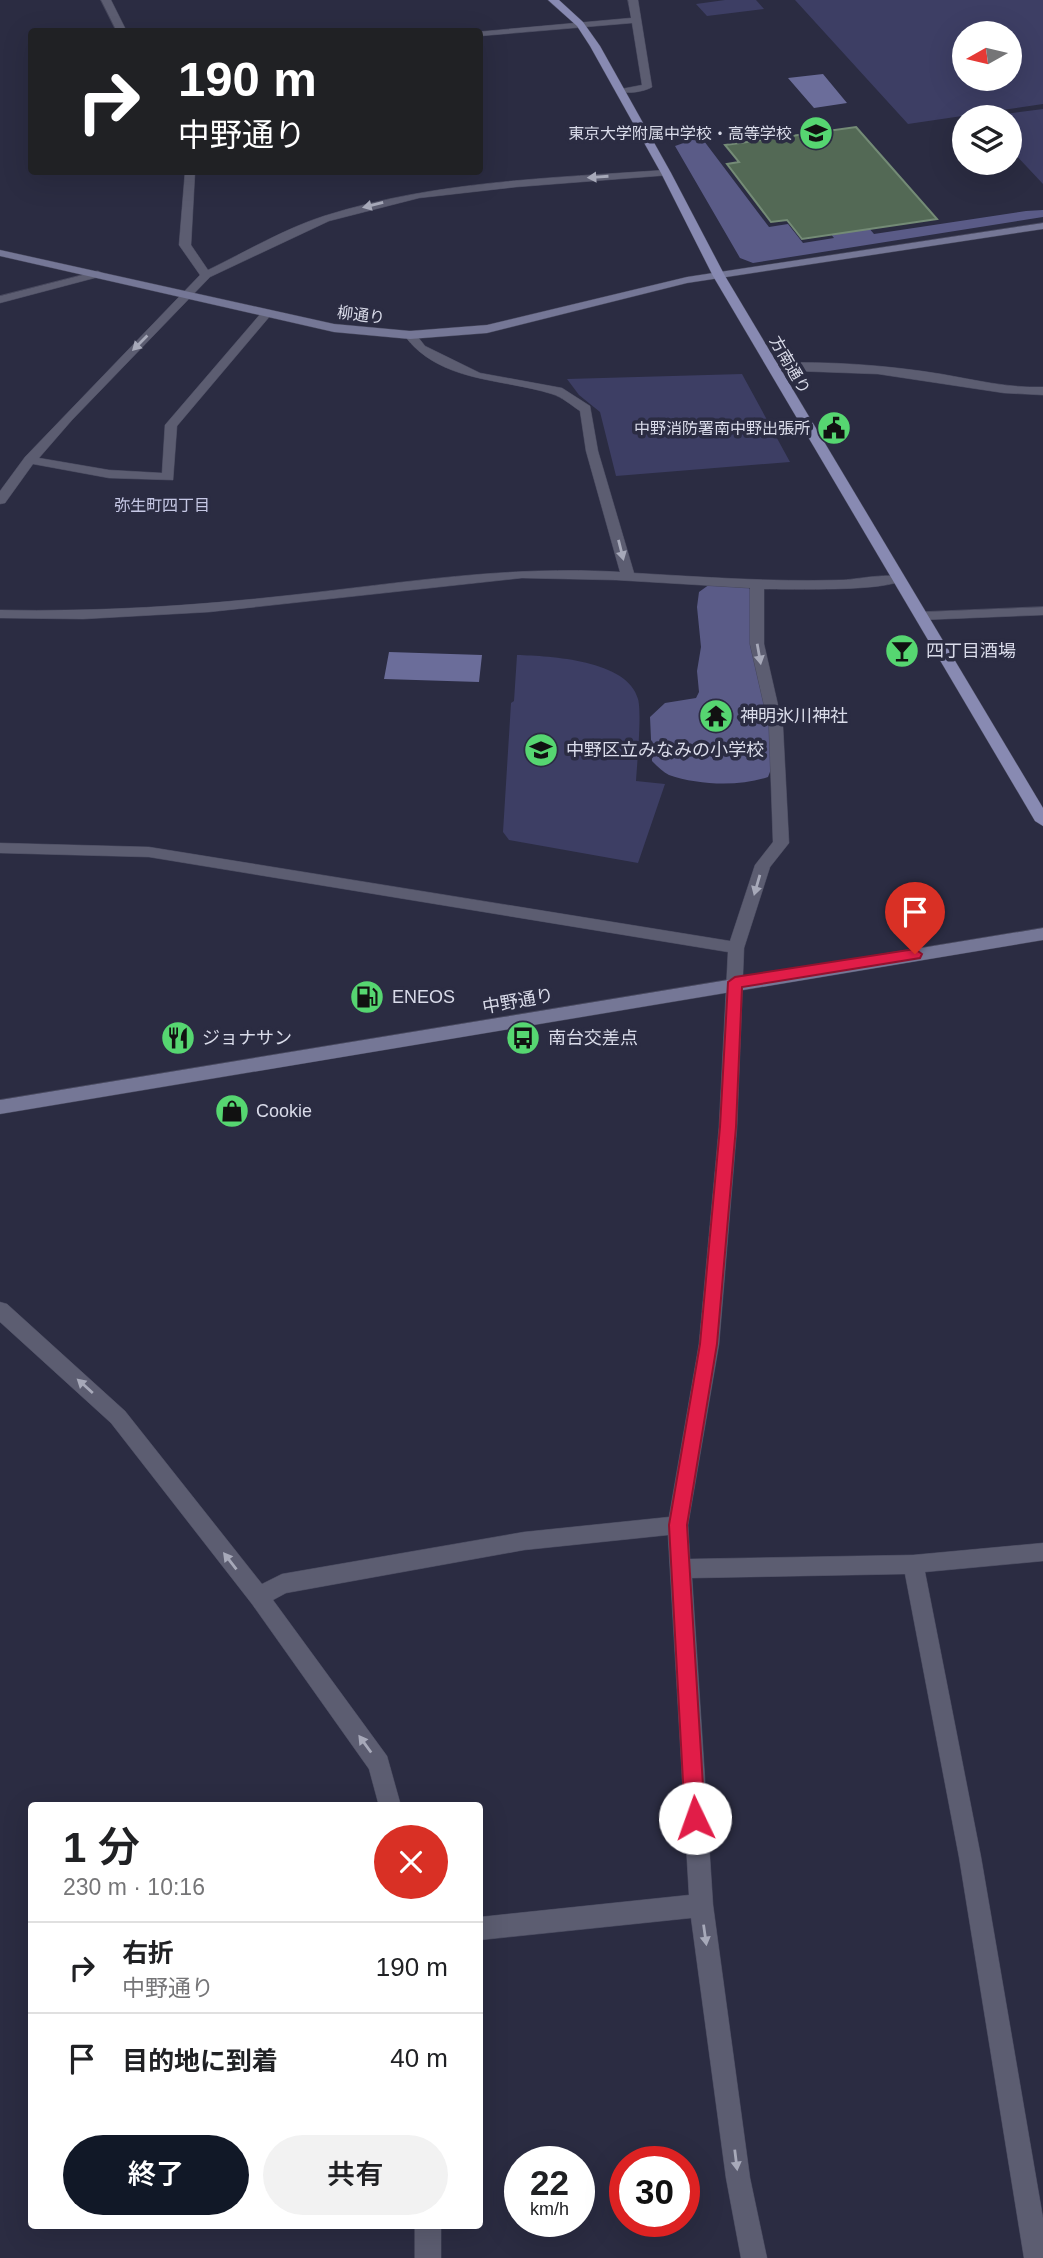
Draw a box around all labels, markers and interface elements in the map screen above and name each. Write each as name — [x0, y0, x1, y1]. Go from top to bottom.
north arrow — [952, 21, 1022, 91]
map controls — [952, 21, 1022, 175]
text: 190 m — [178, 52, 317, 106]
icon: right — [63, 56, 154, 147]
button: layers — [952, 105, 1022, 175]
school or university icon: 東京大学附属中学校・高等学校 — [797, 114, 835, 152]
text: 中野通り — [178, 117, 306, 153]
place label: 東京大学附属中学校・高等学校 — [568, 125, 792, 142]
one-way arrow — [587, 172, 609, 183]
one-way arrow — [362, 200, 384, 211]
street label: 柳通り — [336, 304, 386, 326]
street label: 方南通り — [767, 333, 813, 397]
one-way arrow — [131, 335, 148, 352]
public building icon: 中野消防署南中野出張所 — [815, 409, 853, 447]
place label: 中野消防署南中野出張所 — [634, 420, 810, 437]
district label: 弥生町四丁目 — [114, 497, 210, 514]
one-way arrow — [616, 539, 627, 561]
bar icon: 四丁目酒場 — [883, 632, 921, 670]
place label: 四丁目酒場 — [926, 641, 1016, 661]
one-way arrow — [754, 643, 765, 665]
temple icon: 神明氷川神社 — [697, 697, 735, 735]
place label: 神明氷川神社 — [740, 706, 848, 726]
school or university icon: 中野区立みなみの小学校 — [522, 731, 560, 769]
place label: 中野区立みなみの小学校 — [566, 740, 764, 760]
one-way arrow — [751, 874, 761, 895]
pin — [885, 882, 945, 954]
icon: arrive — [896, 893, 934, 931]
fuel station icon: ENEOS — [348, 978, 386, 1016]
street label: 中野通り — [481, 985, 555, 1017]
place label: ENEOS — [392, 987, 455, 1007]
restaurant icon: ジョナサン — [159, 1019, 197, 1057]
bus stop icon: 南台交差点 — [504, 1019, 542, 1057]
place label: ジョナサン — [202, 1028, 292, 1048]
place label: 南台交差点 — [548, 1028, 638, 1048]
shop icon: Cookie — [213, 1092, 251, 1130]
place label: Cookie — [256, 1101, 312, 1121]
one-way arrow — [76, 1379, 93, 1395]
one-way arrow — [223, 1552, 238, 1570]
one-way arrow — [358, 1735, 372, 1753]
position arrow — [658, 1781, 732, 1855]
text: 1 分 — [63, 1824, 140, 1871]
button: close — [374, 1825, 448, 1899]
text: 230 m · 10:16 — [63, 1874, 205, 1900]
one-way arrow — [700, 1924, 711, 1946]
text: 右折 — [122, 1938, 174, 1968]
icon: right — [63, 1949, 101, 1987]
text: 190 m — [376, 1952, 448, 1982]
text: 中野通り — [122, 1975, 214, 2001]
icon: arrive — [63, 2040, 101, 2078]
text: 40 m — [390, 2043, 448, 2073]
text: 目的地に到着 — [122, 2046, 278, 2076]
button: 終了 — [63, 2135, 249, 2215]
button: 共有 — [263, 2135, 448, 2215]
speed limit sign: 30 — [609, 2146, 700, 2237]
one-way arrow — [730, 2150, 741, 2172]
text: 22 — [530, 2163, 569, 2202]
text: km/h — [530, 2199, 569, 2219]

